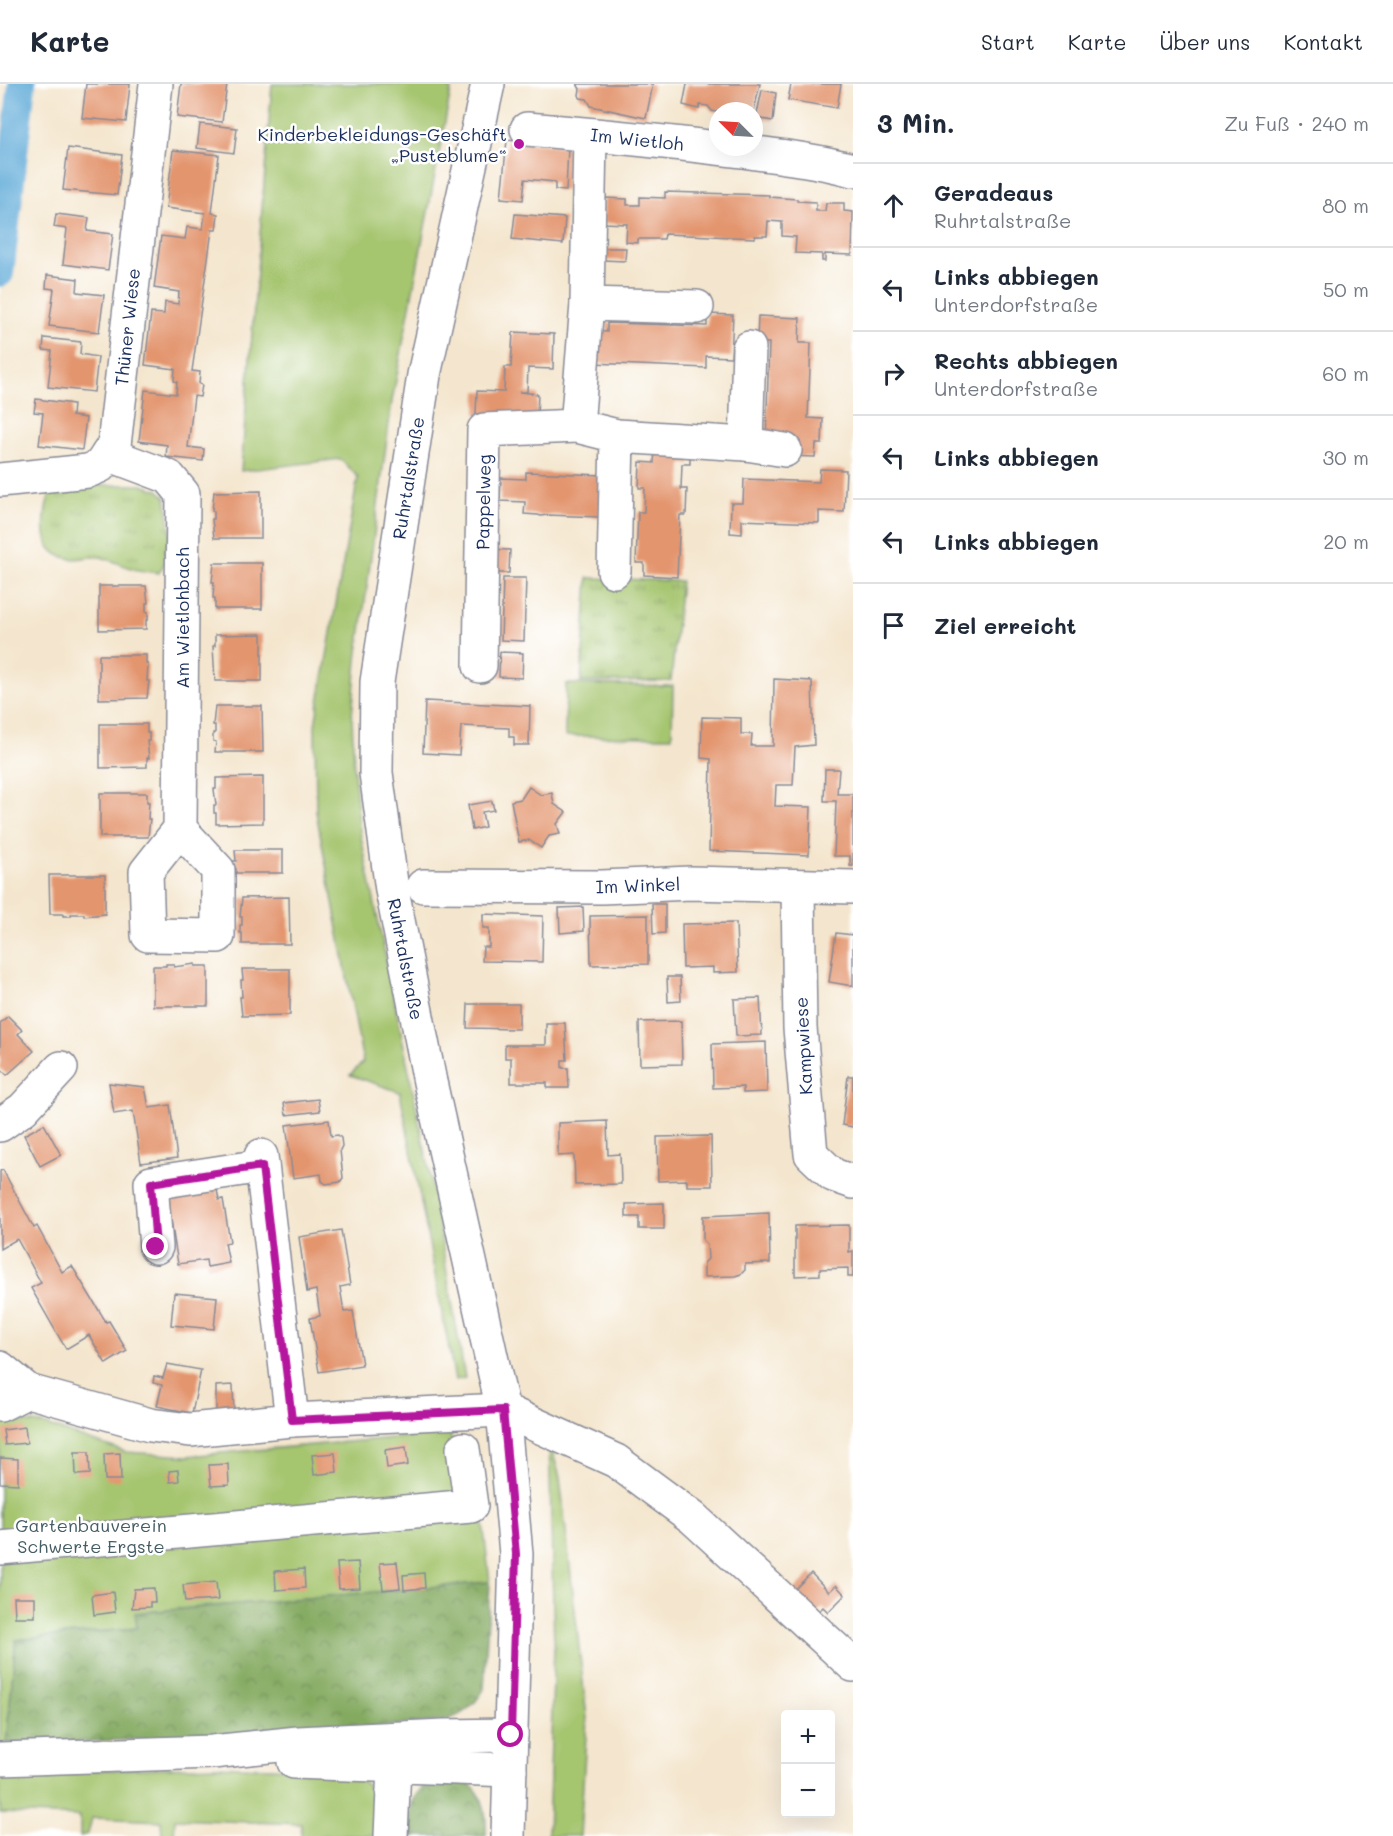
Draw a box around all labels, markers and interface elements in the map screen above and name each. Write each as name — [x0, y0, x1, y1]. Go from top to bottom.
text: Karte — [30, 23, 109, 59]
text: Start — [981, 28, 1035, 55]
text: Karte — [1068, 28, 1126, 55]
text: Über uns — [1159, 28, 1250, 55]
text: Kontakt — [1283, 28, 1363, 55]
north arrow — [709, 102, 763, 156]
text: 3 Min. — [877, 106, 955, 140]
text: Zu Fuß · 240 m — [1224, 110, 1369, 136]
place label: Kinderbekleidungs-Geschäft „Pusteblume“ — [258, 122, 507, 167]
street label: Im Wietloh — [589, 122, 685, 156]
marker: Kinderbekleidungs-Geschäft „Pusteblume“ — [512, 137, 526, 151]
text: Geradeaus — [934, 178, 1053, 207]
icon: ahead — [877, 189, 910, 222]
text: 80 m — [1322, 192, 1369, 218]
text: Ruhrtalstraße — [934, 207, 1071, 233]
text: Links abbiegen — [934, 262, 1099, 291]
street label: Thüner Wiese — [109, 267, 145, 387]
icon: left — [877, 273, 910, 306]
text: 50 m — [1323, 276, 1369, 302]
text: Unterdorfstraße — [934, 291, 1098, 317]
text: Rechts abbiegen — [934, 346, 1118, 375]
icon: right — [877, 357, 910, 390]
text: 60 m — [1322, 360, 1369, 386]
text: Unterdorfstraße — [934, 375, 1098, 401]
street label: Ruhrtalstraße — [386, 415, 430, 541]
icon: left — [877, 441, 910, 474]
text: Links abbiegen — [934, 443, 1099, 472]
text: 30 m — [1323, 444, 1369, 470]
street label: Pappelweg — [470, 454, 496, 550]
icon: left — [877, 525, 910, 558]
text: Links abbiegen — [934, 527, 1099, 556]
text: 20 m — [1323, 528, 1369, 554]
street label: Am Wietlohbach — [170, 547, 194, 689]
icon: arrive — [877, 609, 910, 642]
text: Ziel erreicht — [934, 611, 1076, 640]
street label: Im Winkel — [595, 872, 681, 898]
street label: Ruhrtalstraße — [382, 896, 430, 1022]
street label: Kampwiese — [788, 996, 818, 1096]
route end — [142, 1233, 168, 1259]
park label: Gartenbauverein Schwerte Ergste — [15, 1513, 167, 1558]
map controls — [781, 1710, 835, 1818]
button: + — [781, 1710, 835, 1764]
route start — [497, 1721, 523, 1747]
button: − — [781, 1764, 835, 1818]

